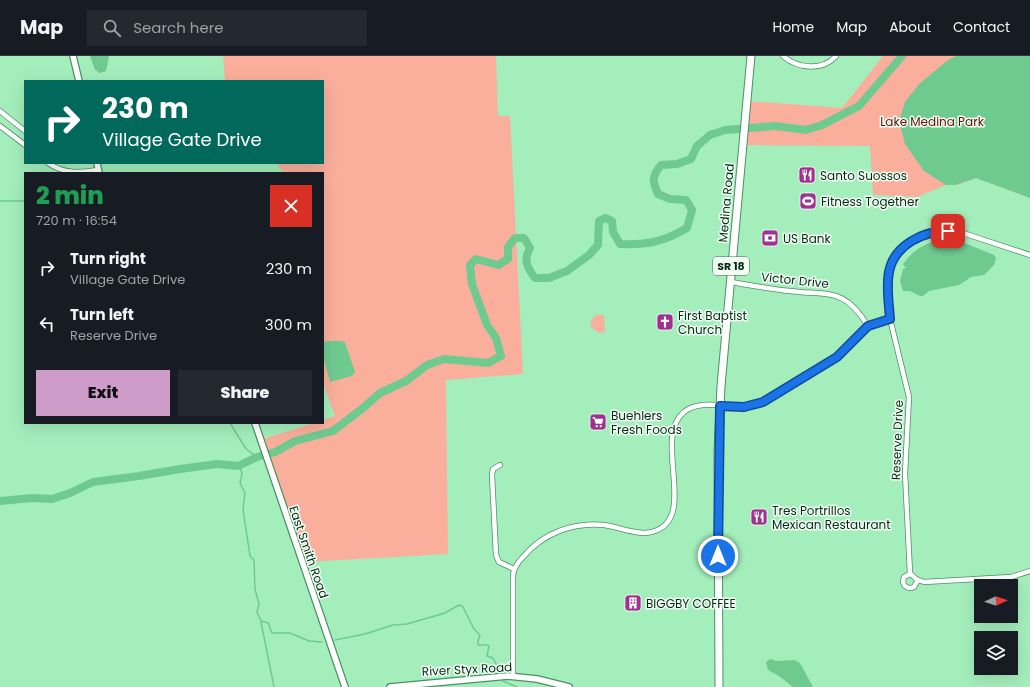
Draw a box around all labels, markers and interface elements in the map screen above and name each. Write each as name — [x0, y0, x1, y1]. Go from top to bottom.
search box — [87, 10, 367, 46]
text: Map — [20, 14, 63, 41]
icon: search — [101, 17, 123, 39]
text: Search here — [133, 17, 224, 38]
text: Home — [772, 17, 814, 37]
text: Map — [836, 17, 867, 37]
text: About — [889, 17, 931, 37]
text: Contact — [953, 17, 1010, 37]
text: 230 m — [102, 89, 189, 128]
icon: right — [36, 96, 88, 148]
park label: Lake Medina Park — [880, 113, 985, 130]
text: Village Gate Drive — [102, 127, 262, 152]
street label: Medina Road — [714, 163, 738, 243]
restaurant icon: Santo Suossos — [797, 165, 817, 185]
place label: Santo Suossos — [820, 167, 907, 184]
text: 2 min — [36, 179, 104, 212]
button: close — [270, 185, 312, 227]
sports icon: Fitness Together — [798, 191, 818, 211]
place label: Fitness Together — [821, 193, 919, 210]
text: 720 m · 16:54 — [36, 211, 117, 230]
pin — [931, 214, 965, 248]
icon: arrive — [937, 220, 959, 242]
bank icon: US Bank — [760, 228, 780, 248]
place label: US Bank — [783, 230, 831, 247]
text: Turn right — [70, 248, 146, 269]
icon: right — [36, 257, 58, 279]
road number: SR 18 — [713, 257, 749, 275]
text: 230 m — [266, 258, 312, 279]
street label: Victor Drive — [760, 268, 830, 292]
text: Village Gate Drive — [70, 270, 185, 289]
text: Turn left — [70, 304, 134, 325]
place label: First Baptist Church — [678, 307, 747, 338]
church icon: First Baptist Church — [655, 312, 675, 332]
icon: left — [36, 313, 58, 335]
text: 300 m — [265, 314, 312, 335]
text: Reserve Drive — [70, 326, 157, 345]
button: Exit — [36, 370, 170, 416]
button: Share — [178, 370, 312, 416]
street label: Reserve Drive — [887, 400, 907, 480]
place label: Buehlers Fresh Foods — [611, 407, 682, 438]
supermarket icon: Buehlers Fresh Foods — [588, 412, 608, 432]
place label: Tres Portrillos Mexican Restaurant — [772, 502, 891, 533]
street label: East Smith Road — [285, 503, 333, 601]
restaurant icon: Tres Portrillos Mexican Restaurant — [749, 507, 769, 527]
position arrow — [697, 535, 739, 577]
north arrow — [974, 579, 1018, 623]
map controls — [974, 579, 1018, 675]
building icon: BIGGBY COFFEE — [623, 593, 643, 613]
place label: BIGGBY COFFEE — [646, 595, 736, 612]
button: layers — [974, 631, 1018, 675]
street label: River Styx Road — [421, 658, 513, 680]

